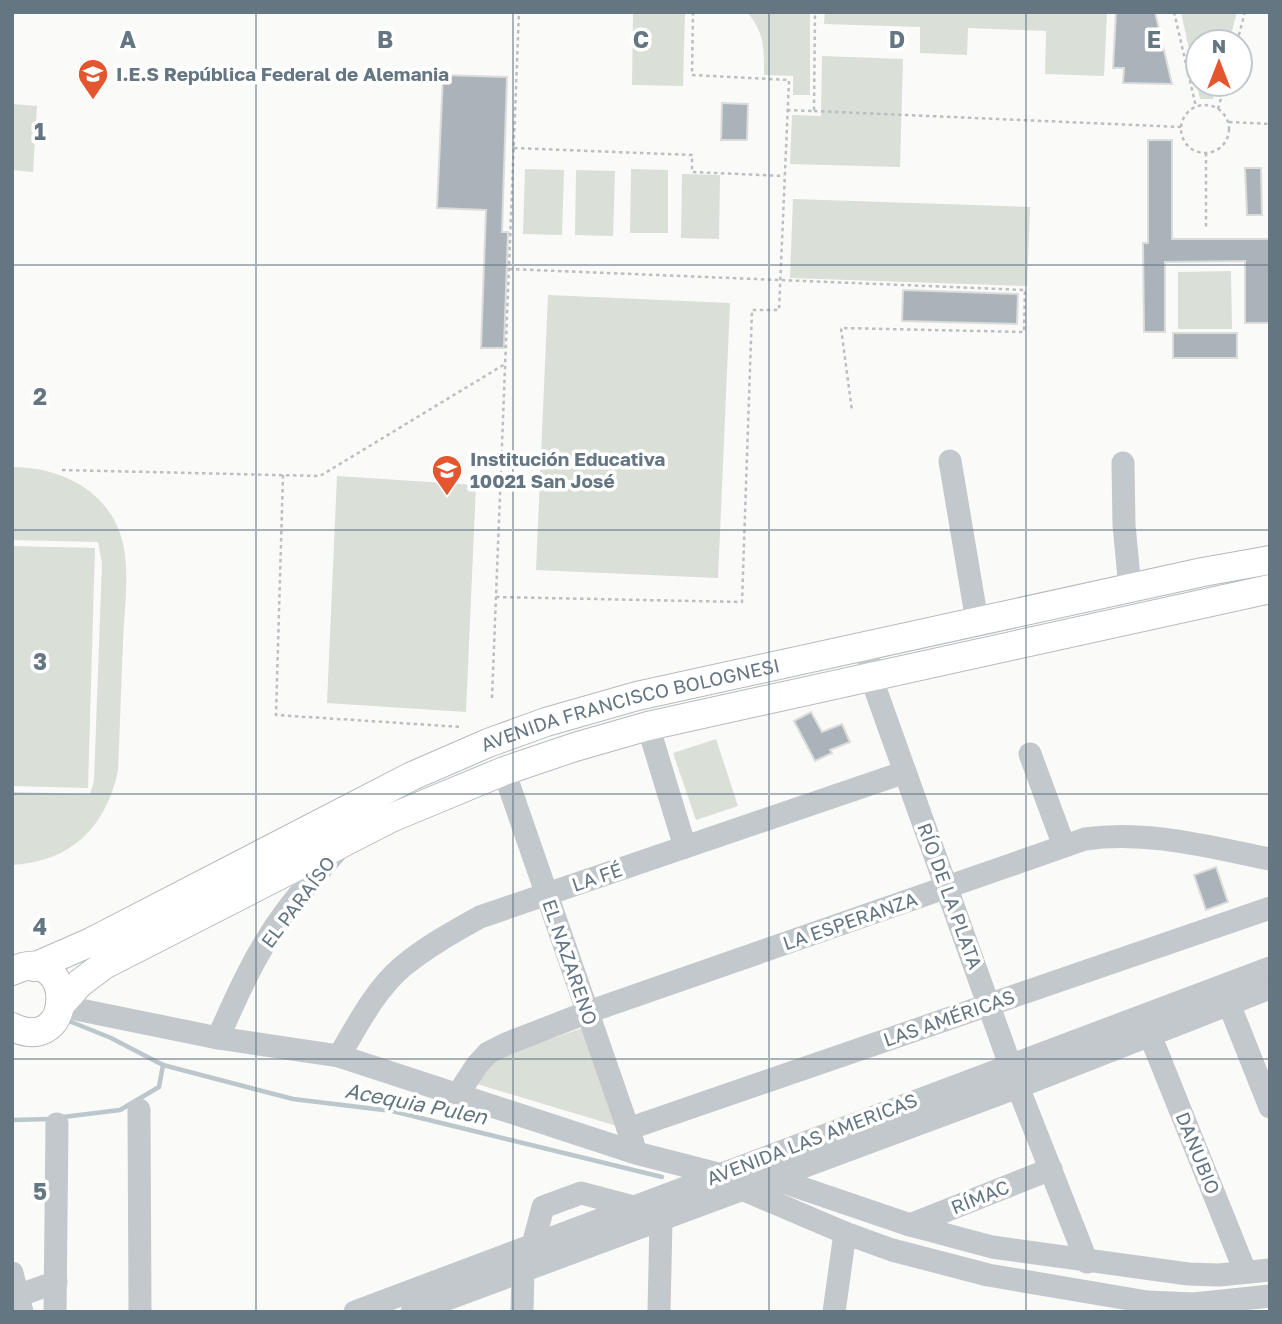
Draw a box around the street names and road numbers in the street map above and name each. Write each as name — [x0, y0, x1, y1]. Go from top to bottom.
street label: AVENIDA FRANCISCO BOLOGNESI — [477, 653, 782, 756]
street label: RÍO DE LA PLATA — [913, 819, 988, 972]
street label: EL PARAÍSO — [256, 851, 339, 952]
street label: LA FÉ — [569, 857, 625, 896]
street label: LA ESPERANZA — [779, 887, 920, 954]
street label: EL NAZARENO — [538, 896, 603, 1028]
street label: LAS AMÉRICAS — [880, 984, 1018, 1051]
street label: AVENIDA LAS AMERICAS — [703, 1088, 920, 1189]
street label: DANUBIO — [1172, 1108, 1225, 1197]
street label: RÍMAC — [947, 1175, 1012, 1219]

